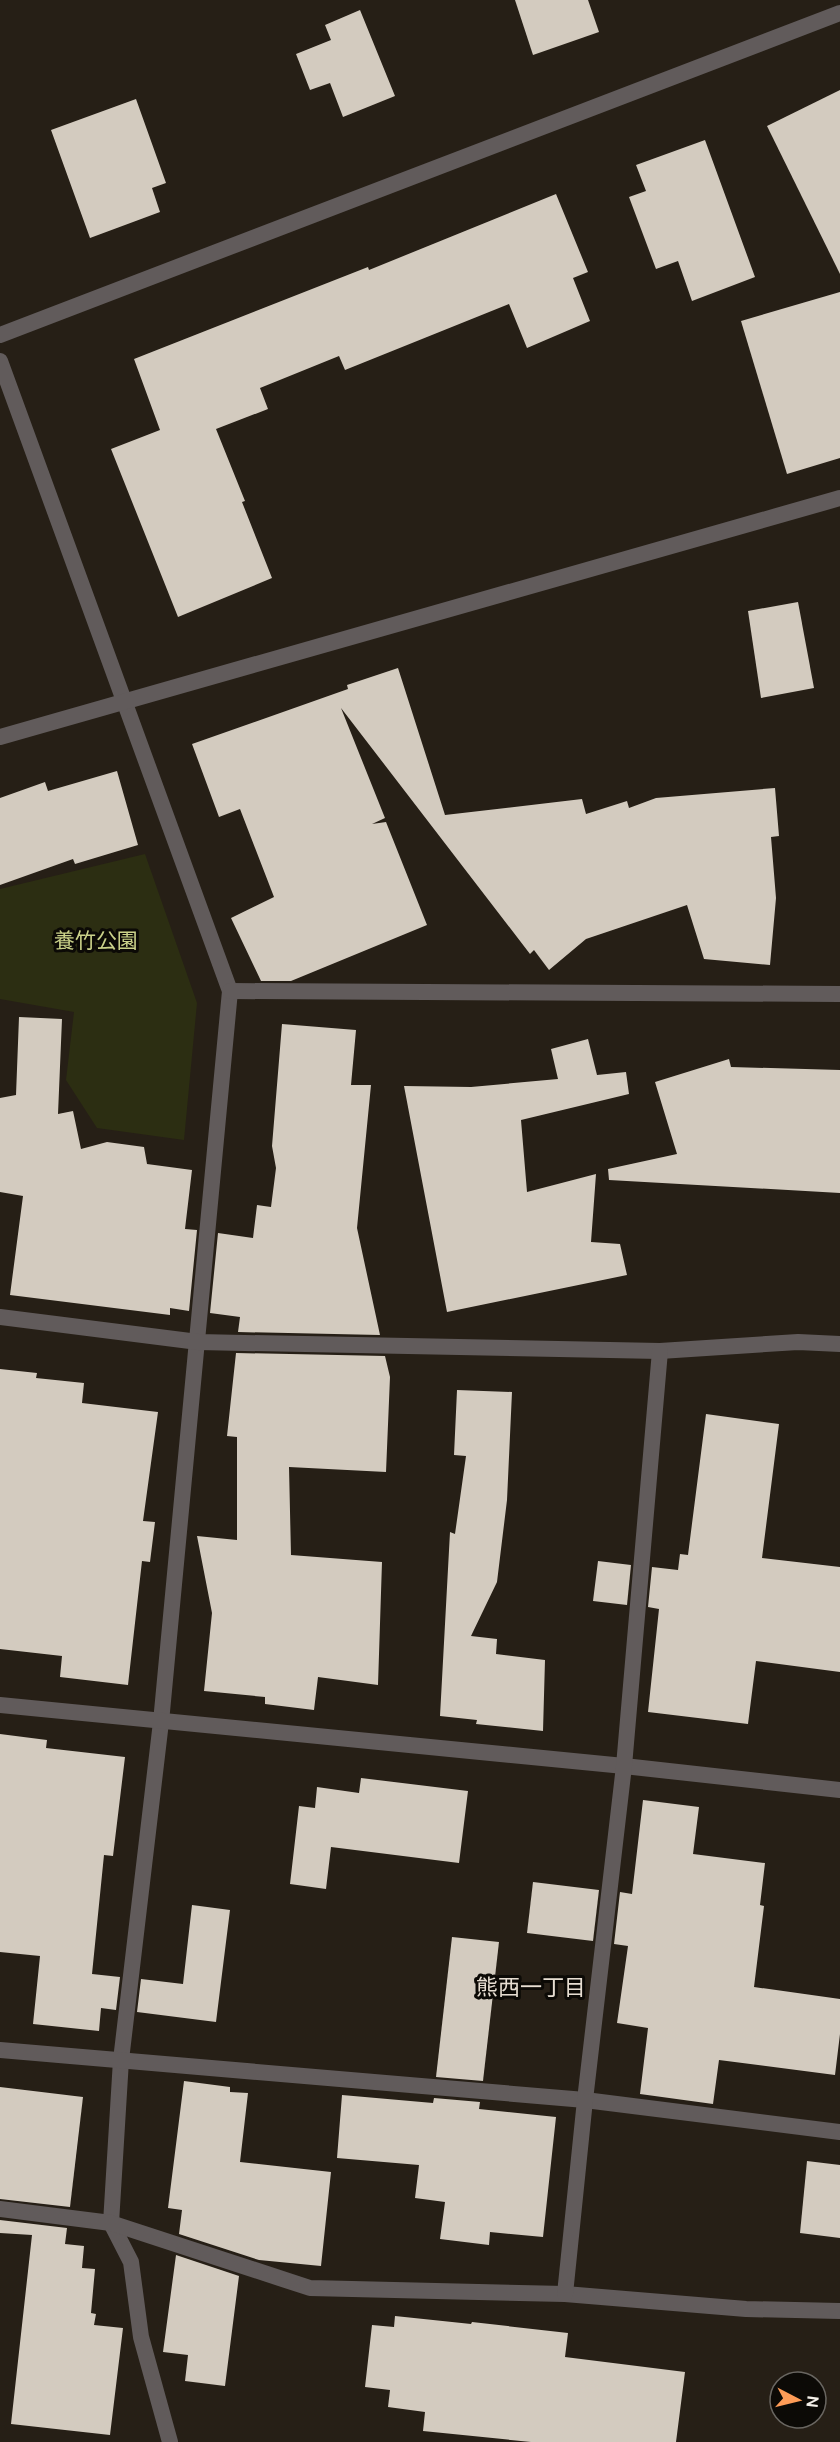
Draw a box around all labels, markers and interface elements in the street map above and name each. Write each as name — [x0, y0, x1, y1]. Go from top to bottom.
park label: 養竹公園 — [54, 927, 138, 955]
district label: 熊西一丁目 — [476, 1973, 586, 2002]
north arrow — [768, 2370, 828, 2430]
text: N — [801, 2395, 824, 2409]

